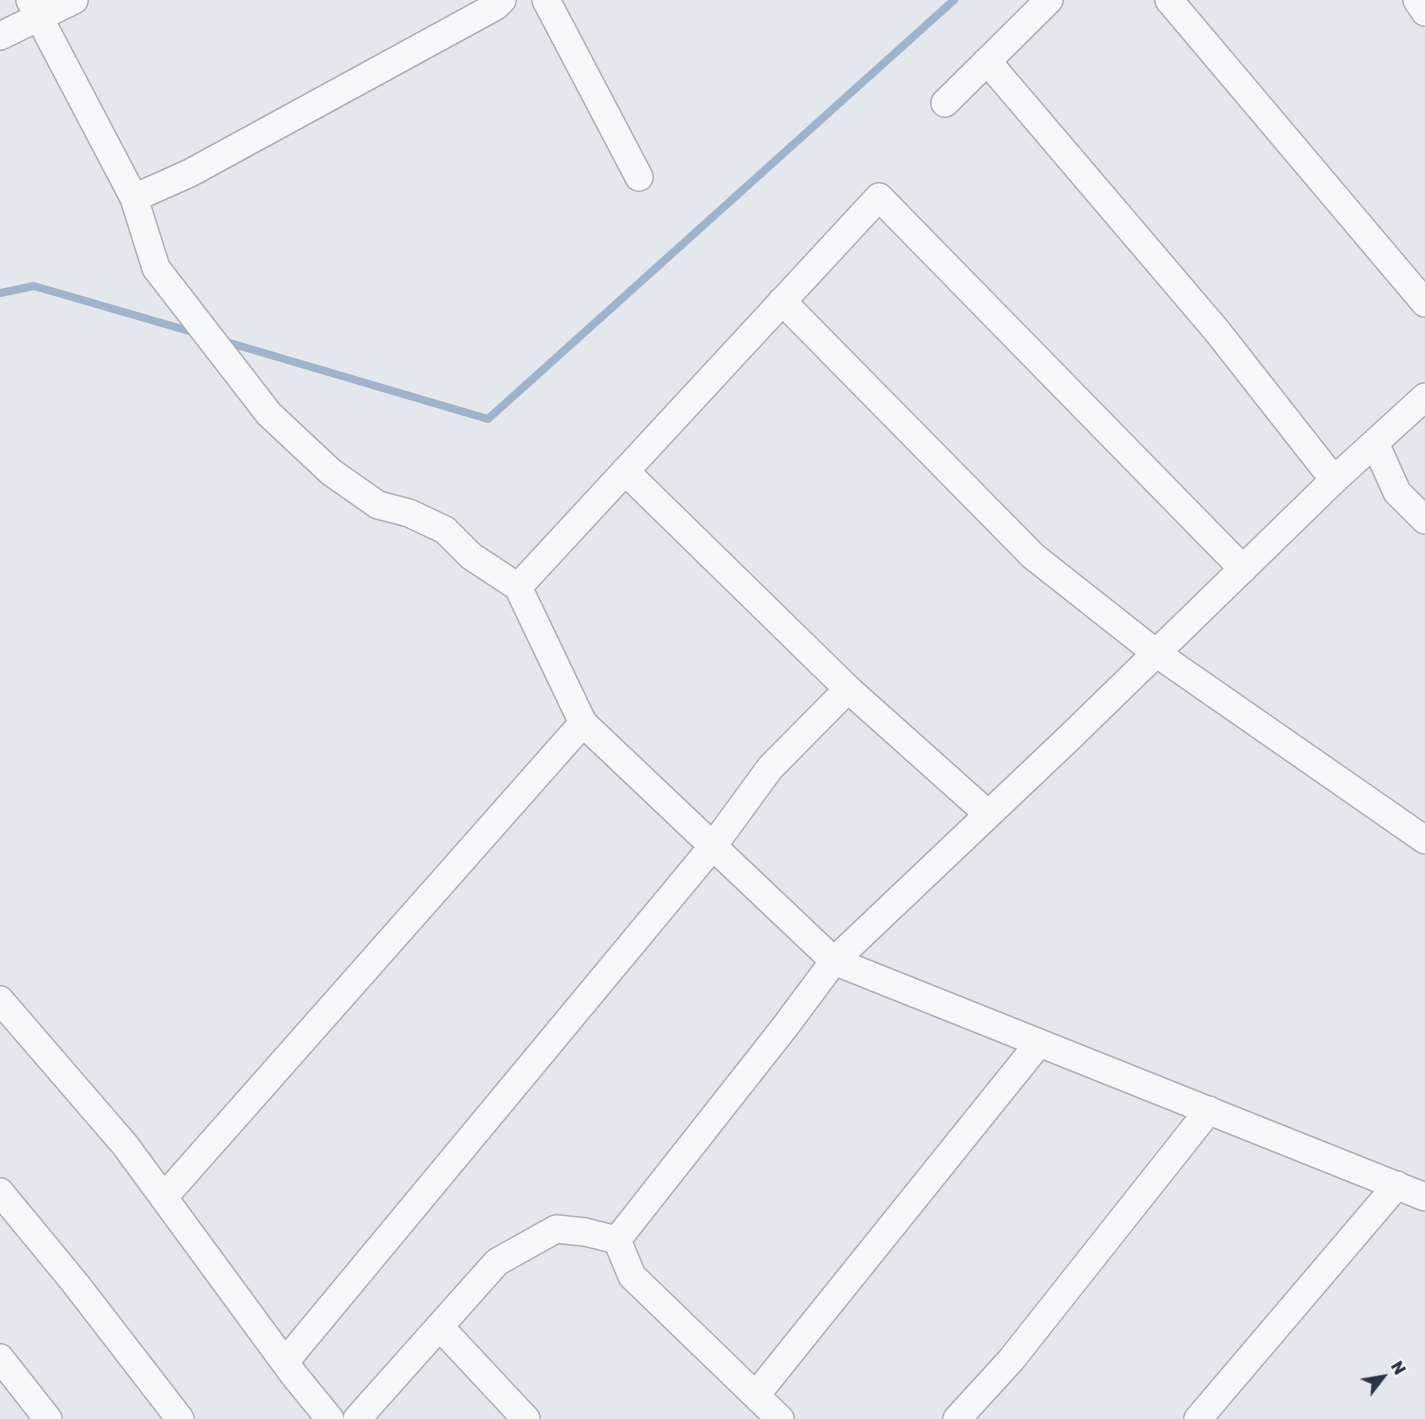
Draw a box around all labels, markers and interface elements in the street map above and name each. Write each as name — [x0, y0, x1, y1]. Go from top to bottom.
north arrow — [1353, 1347, 1413, 1407]
text: N — [1387, 1357, 1410, 1378]

